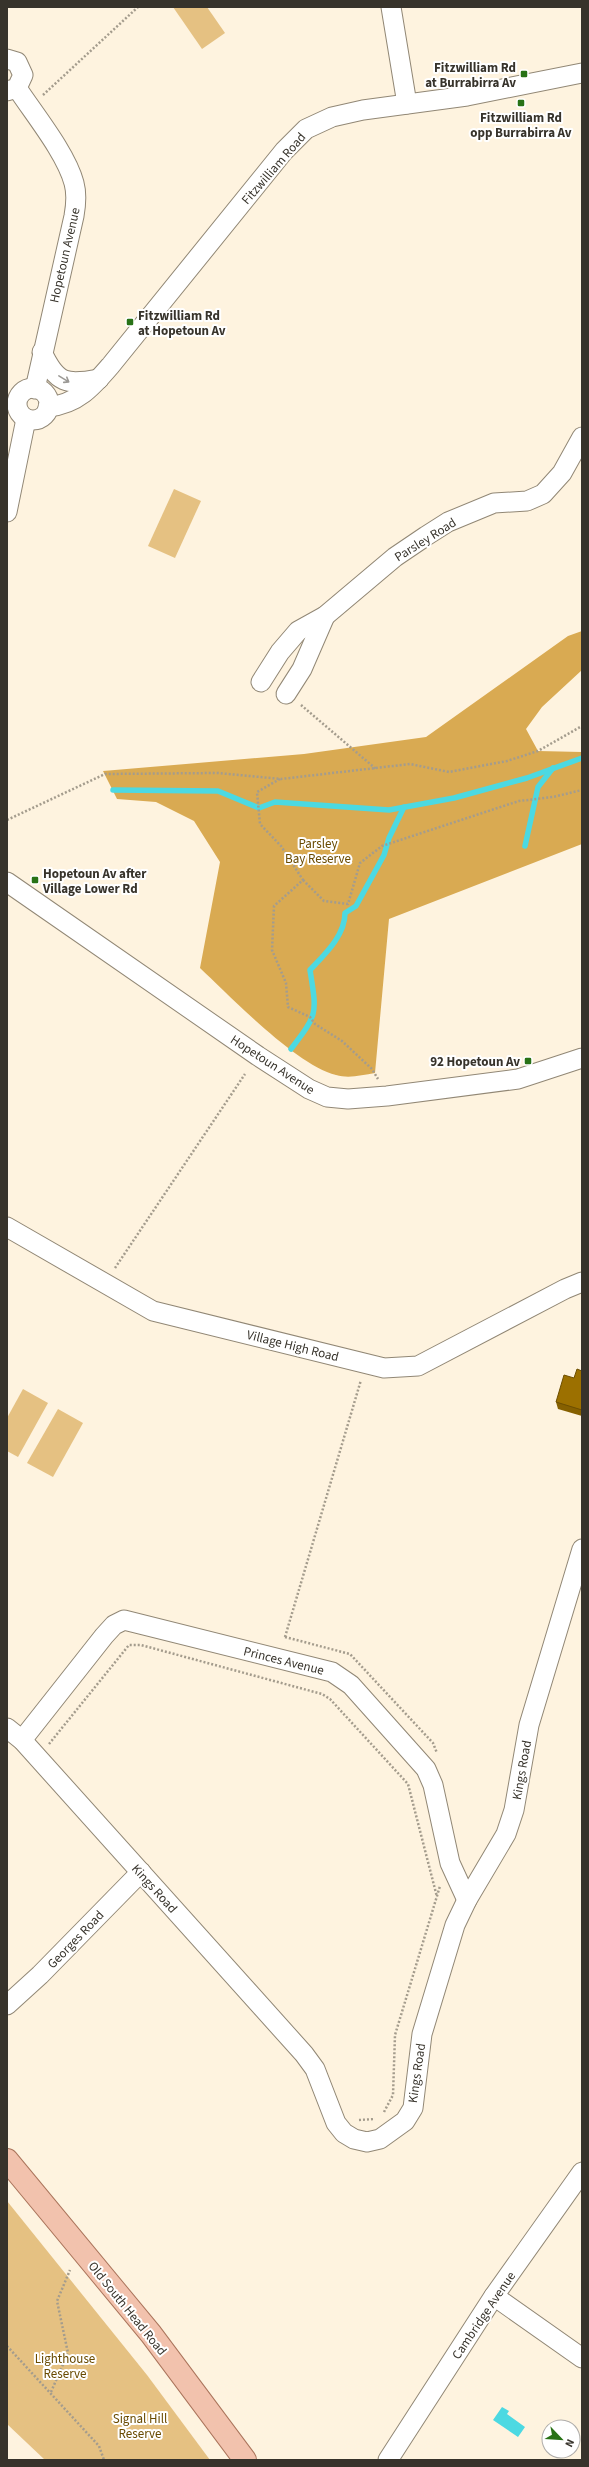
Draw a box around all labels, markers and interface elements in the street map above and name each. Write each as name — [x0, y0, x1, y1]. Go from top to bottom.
place label: Fitzwilliam Rd at Burrabirra Av — [425, 59, 516, 92]
marker: Fitzwilliam Rd at Burrabirra Av — [519, 69, 529, 79]
marker: Fitzwilliam Rd opp Burrabirra Av — [516, 98, 526, 108]
place label: Fitzwilliam Rd opp Burrabirra Av — [470, 109, 572, 142]
street label: Fitzwilliam Road — [238, 129, 310, 208]
street label: Hopetoun Avenue — [45, 206, 85, 305]
place label: Fitzwilliam Rd at Hopetoun Av — [138, 307, 226, 340]
marker: Fitzwilliam Rd at Hopetoun Av — [125, 317, 135, 327]
one-way arrow — [58, 376, 70, 384]
street label: Parsley Road — [391, 514, 460, 566]
park label: Parsley Bay Reserve — [285, 835, 351, 868]
place label: Hopetoun Av after Village Lower Rd — [42, 865, 147, 898]
marker: Hopetoun Av after Village Lower Rd — [30, 875, 40, 885]
street label: Hopetoun Avenue — [227, 1031, 318, 1099]
place label: 92 Hopetoun Av — [430, 1053, 520, 1071]
marker: 92 Hopetoun Av — [523, 1056, 533, 1066]
street label: Village High Road — [245, 1326, 341, 1366]
street label: Princes Avenue — [242, 1642, 326, 1680]
street label: Kings Road — [508, 1739, 536, 1801]
street label: Kings Road — [127, 1860, 181, 1917]
street label: Georges Road — [43, 1907, 108, 1973]
street label: Kings Road — [404, 2042, 430, 2104]
street label: Old South Head Road — [84, 2258, 171, 2359]
street label: Cambridge Avenue — [448, 2268, 520, 2363]
park label: Lighthouse Reserve — [35, 2350, 95, 2383]
park label: Signal Hill Reserve — [113, 2410, 167, 2443]
north arrow — [541, 2419, 581, 2459]
text: N — [561, 2437, 578, 2450]

